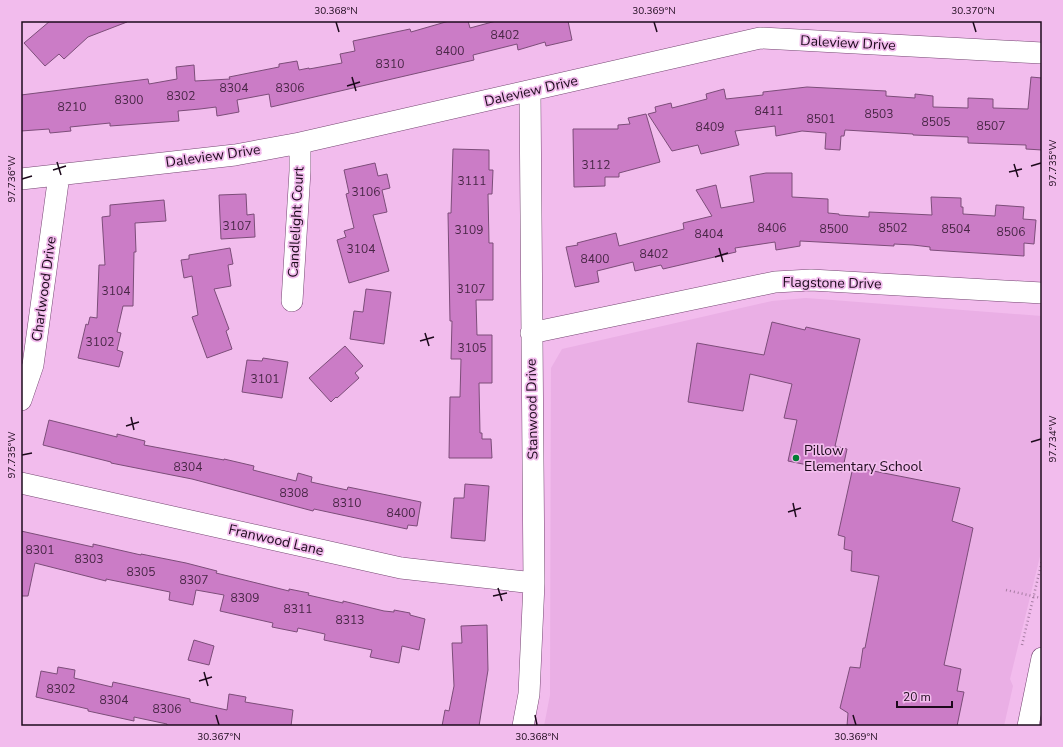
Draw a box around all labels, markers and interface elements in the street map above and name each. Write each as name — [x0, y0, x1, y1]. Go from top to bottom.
text: 30.368°N — [314, 4, 358, 18]
text: 30.369°N — [632, 4, 676, 18]
text: 30.370°N — [951, 4, 995, 18]
house number: 8402 — [491, 27, 519, 43]
street label: Daleview Drive — [800, 31, 896, 55]
house number: 8400 — [436, 43, 464, 59]
house number: 8310 — [376, 56, 404, 72]
street label: Daleview Drive — [482, 71, 580, 111]
house number: 8304 — [220, 80, 248, 96]
house number: 8306 — [276, 80, 304, 96]
house number: 8302 — [167, 88, 195, 104]
house number: 8300 — [115, 92, 143, 108]
house number: 8210 — [58, 99, 86, 115]
house number: 8411 — [755, 103, 783, 119]
house number: 8503 — [865, 106, 893, 122]
house number: 8501 — [807, 111, 835, 127]
house number: 8505 — [922, 114, 950, 130]
house number: 8507 — [977, 118, 1005, 134]
house number: 8409 — [696, 119, 724, 135]
text: 97.735°W — [1046, 139, 1060, 187]
street label: Daleview Drive — [164, 140, 262, 172]
text: 97.736°W — [5, 155, 19, 203]
house number: 3112 — [582, 157, 610, 173]
street label: Candlelight Court — [284, 166, 308, 278]
house number: 3111 — [458, 173, 486, 189]
house number: 3106 — [352, 184, 380, 200]
house number: 3107 — [223, 218, 251, 234]
house number: 8406 — [758, 220, 786, 236]
house number: 8502 — [879, 220, 907, 236]
house number: 8500 — [820, 221, 848, 237]
house number: 8504 — [942, 221, 970, 237]
house number: 3109 — [455, 222, 483, 238]
house number: 8506 — [997, 224, 1025, 240]
house number: 8404 — [695, 226, 723, 242]
street label: Charlwood Drive — [27, 235, 61, 343]
house number: 3104 — [347, 241, 375, 257]
house number: 8402 — [640, 246, 668, 262]
house number: 8400 — [581, 251, 609, 267]
street label: Flagstone Drive — [782, 273, 882, 293]
house number: 3107 — [457, 281, 485, 297]
house number: 3104 — [102, 283, 130, 299]
house number: 3102 — [86, 334, 114, 350]
house number: 3105 — [458, 340, 486, 356]
street label: Stanwood Drive — [522, 358, 542, 460]
house number: 3101 — [251, 371, 279, 387]
text: 97.734°W — [1046, 415, 1060, 463]
text: 97.735°W — [5, 431, 19, 479]
place label: Pillow Elementary School — [804, 441, 923, 476]
marker: Pillow Elementary School — [791, 453, 801, 463]
house number: 8304 — [174, 459, 202, 475]
house number: 8308 — [280, 485, 308, 501]
house number: 8310 — [333, 495, 361, 511]
house number: 8400 — [387, 505, 415, 521]
street label: Franwood Lane — [227, 520, 325, 560]
house number: 8301 — [26, 542, 54, 558]
house number: 8303 — [75, 551, 103, 567]
house number: 8305 — [127, 564, 155, 580]
house number: 8307 — [180, 572, 208, 588]
house number: 8309 — [231, 590, 259, 606]
house number: 8311 — [284, 601, 312, 617]
house number: 8313 — [336, 612, 364, 628]
house number: 8302 — [47, 681, 75, 697]
scale bar — [897, 683, 952, 709]
text: 20 m — [903, 689, 931, 705]
house number: 8304 — [100, 692, 128, 708]
house number: 8306 — [153, 701, 181, 717]
text: 30.367°N — [197, 730, 241, 744]
text: 30.368°N — [515, 730, 559, 744]
text: 30.369°N — [834, 730, 878, 744]

